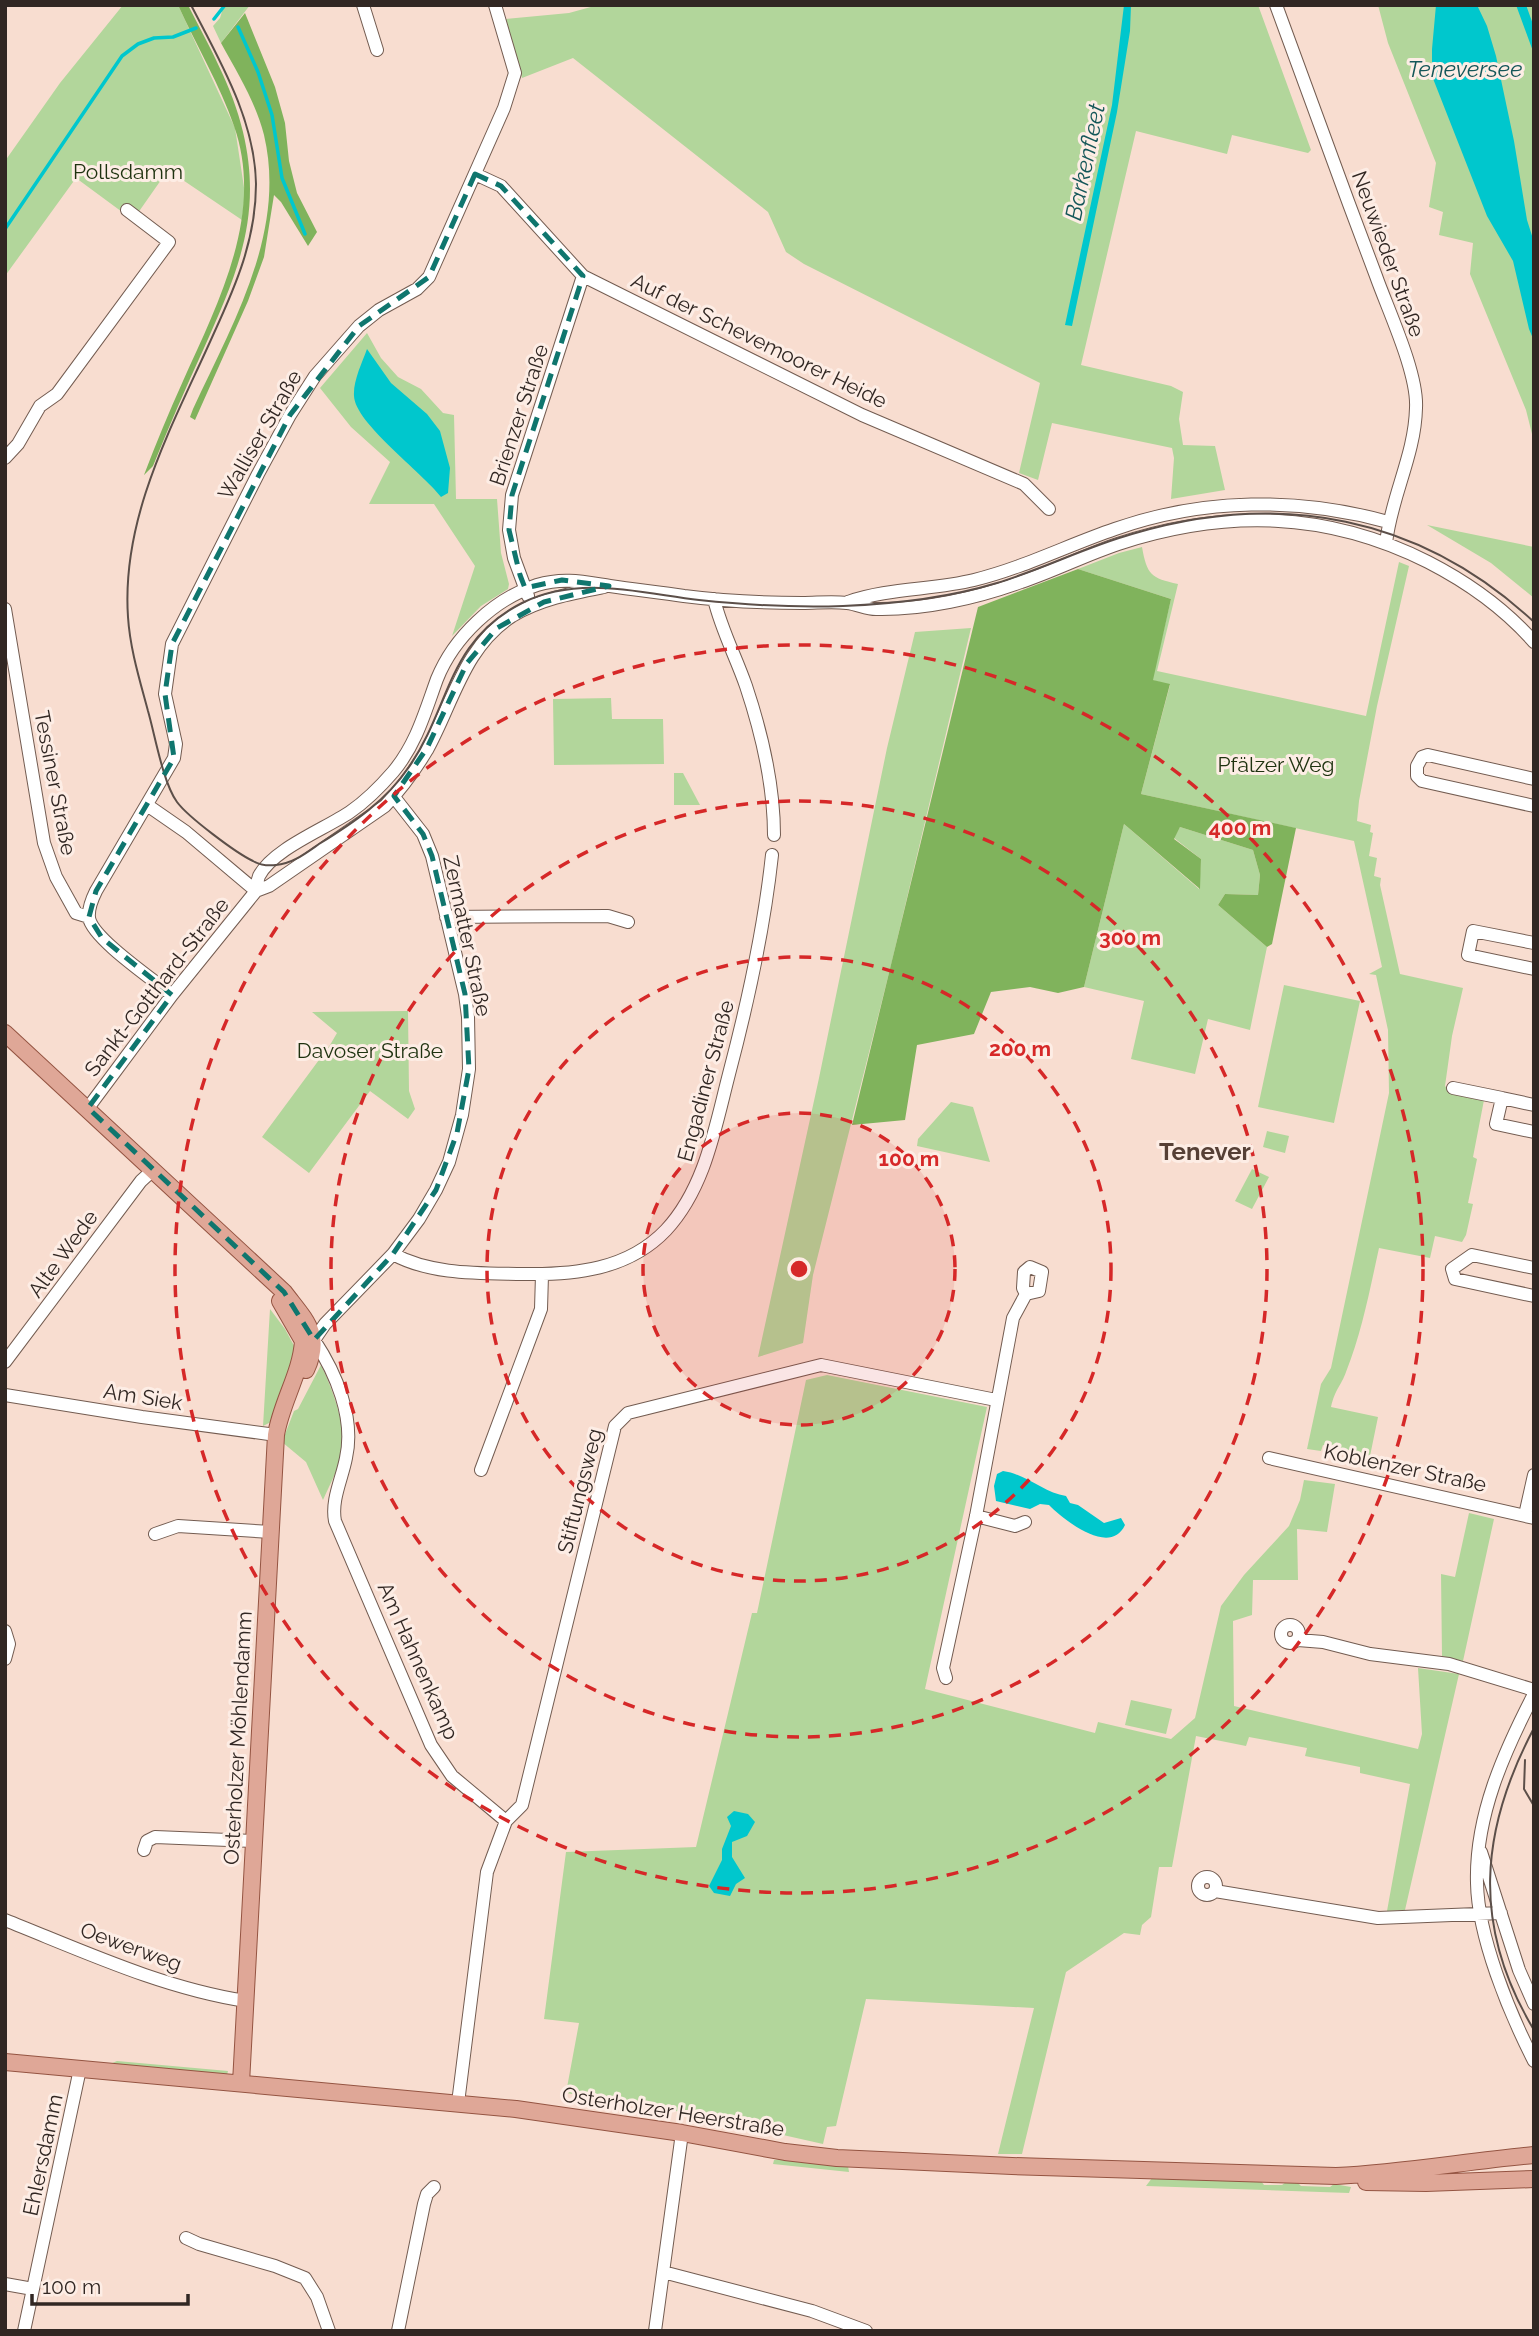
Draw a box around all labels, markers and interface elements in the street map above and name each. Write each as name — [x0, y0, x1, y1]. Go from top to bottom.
water label: Teneversee — [1408, 55, 1522, 82]
water label: Barkenfleet — [1059, 101, 1110, 223]
park label: Pollsdamm — [73, 159, 183, 184]
street label: Neuwieder Straße — [1347, 167, 1430, 340]
street label: Auf der Schevemoorer Heide — [627, 268, 891, 413]
street label: Brienzer Straße — [484, 341, 553, 489]
street label: Walliser Straße — [212, 366, 307, 504]
street label: Tessiner Straße — [29, 709, 82, 857]
park label: Pfälzer Weg — [1218, 752, 1334, 777]
text: 400 m — [1209, 815, 1271, 840]
street label: Zermatter Straße — [438, 853, 497, 1019]
street label: Sankt-Gotthard-Straße — [79, 892, 234, 1081]
text: 300 m — [1099, 925, 1161, 950]
street label: Engadiner Straße — [672, 997, 739, 1164]
text: 200 m — [989, 1036, 1051, 1061]
park label: Davoser Straße — [297, 1038, 443, 1063]
district label: Tenever — [1159, 1137, 1251, 1166]
text: 100 m — [879, 1146, 939, 1171]
street label: Alte Wede — [23, 1205, 103, 1302]
centre of rings — [787, 1257, 811, 1281]
street label: Am Siek — [102, 1378, 184, 1415]
street label: Stiftungsweg — [552, 1426, 607, 1556]
street label: Koblenzer Straße — [1322, 1438, 1489, 1497]
street label: Am Hahnenkamp — [373, 1578, 464, 1743]
street label: Osterholzer Möhlendamm — [218, 1611, 257, 1865]
street label: Oewerweg — [77, 1917, 185, 1976]
street label: Osterholzer Heerstraße — [560, 2082, 786, 2141]
street label: Ehlersdamm — [17, 2092, 68, 2218]
scale bar — [32, 2262, 187, 2306]
text: 100 m — [42, 2274, 101, 2299]

